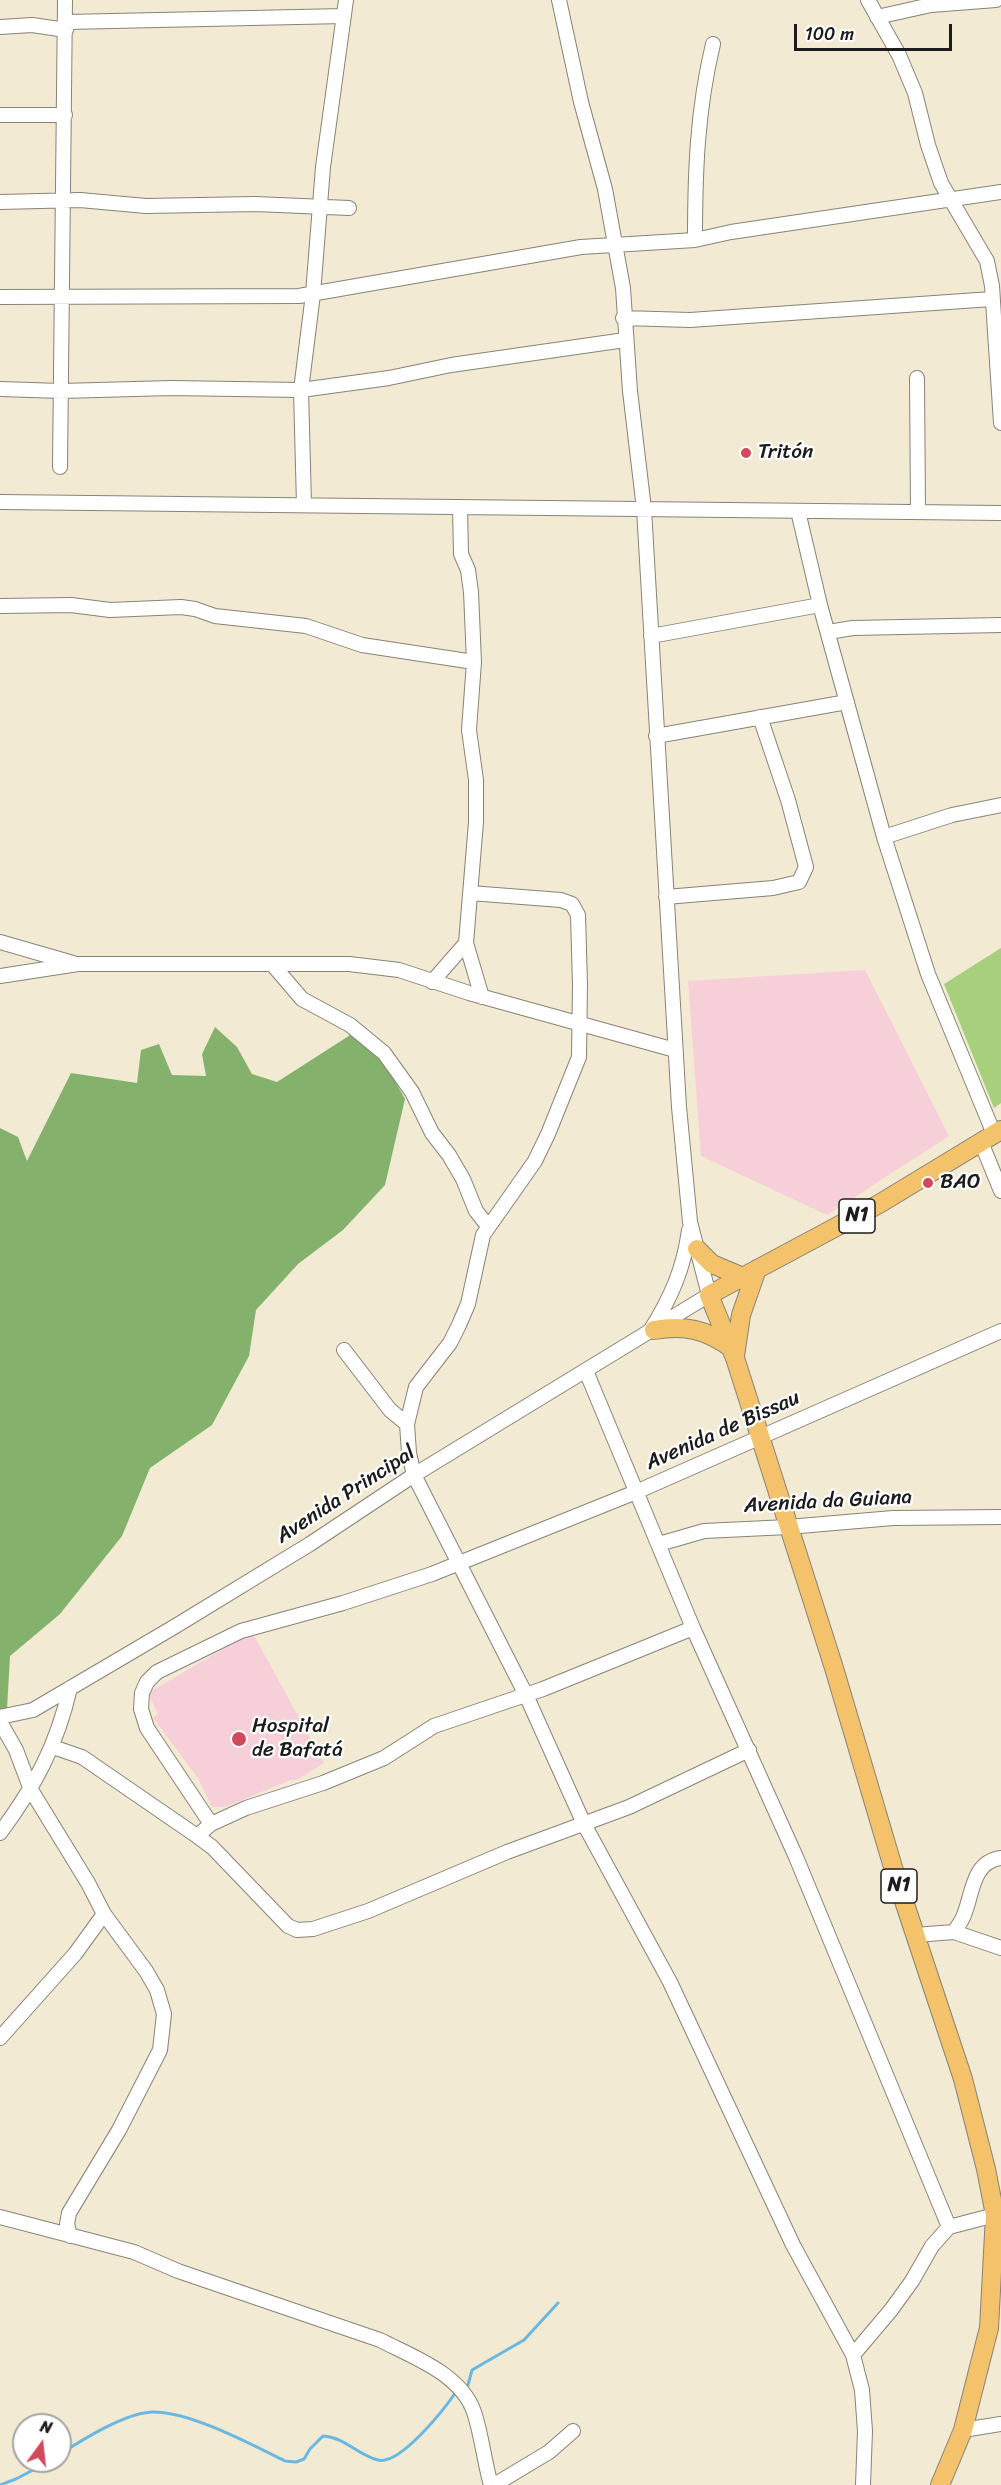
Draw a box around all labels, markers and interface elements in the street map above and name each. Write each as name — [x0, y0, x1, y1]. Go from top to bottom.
scale bar — [797, 12, 954, 50]
text: 100 m — [805, 18, 854, 50]
place label: Tritón — [758, 440, 813, 466]
marker: Tritón — [739, 446, 753, 460]
place label: BAO — [940, 1170, 981, 1196]
marker: BAO — [921, 1176, 935, 1190]
road number: N1 — [839, 1199, 875, 1233]
street label: Avenida de Bissau — [642, 1386, 804, 1476]
street label: Avenida Principal — [272, 1441, 420, 1549]
street label: Avenida da Guiana — [743, 1485, 913, 1519]
place label: Hospital de Bafatá — [252, 1714, 343, 1764]
marker: Hospital de Bafatá — [230, 1730, 248, 1748]
road number: N1 — [881, 1869, 917, 1903]
text: N — [37, 2412, 55, 2443]
north arrow — [12, 2413, 72, 2473]

